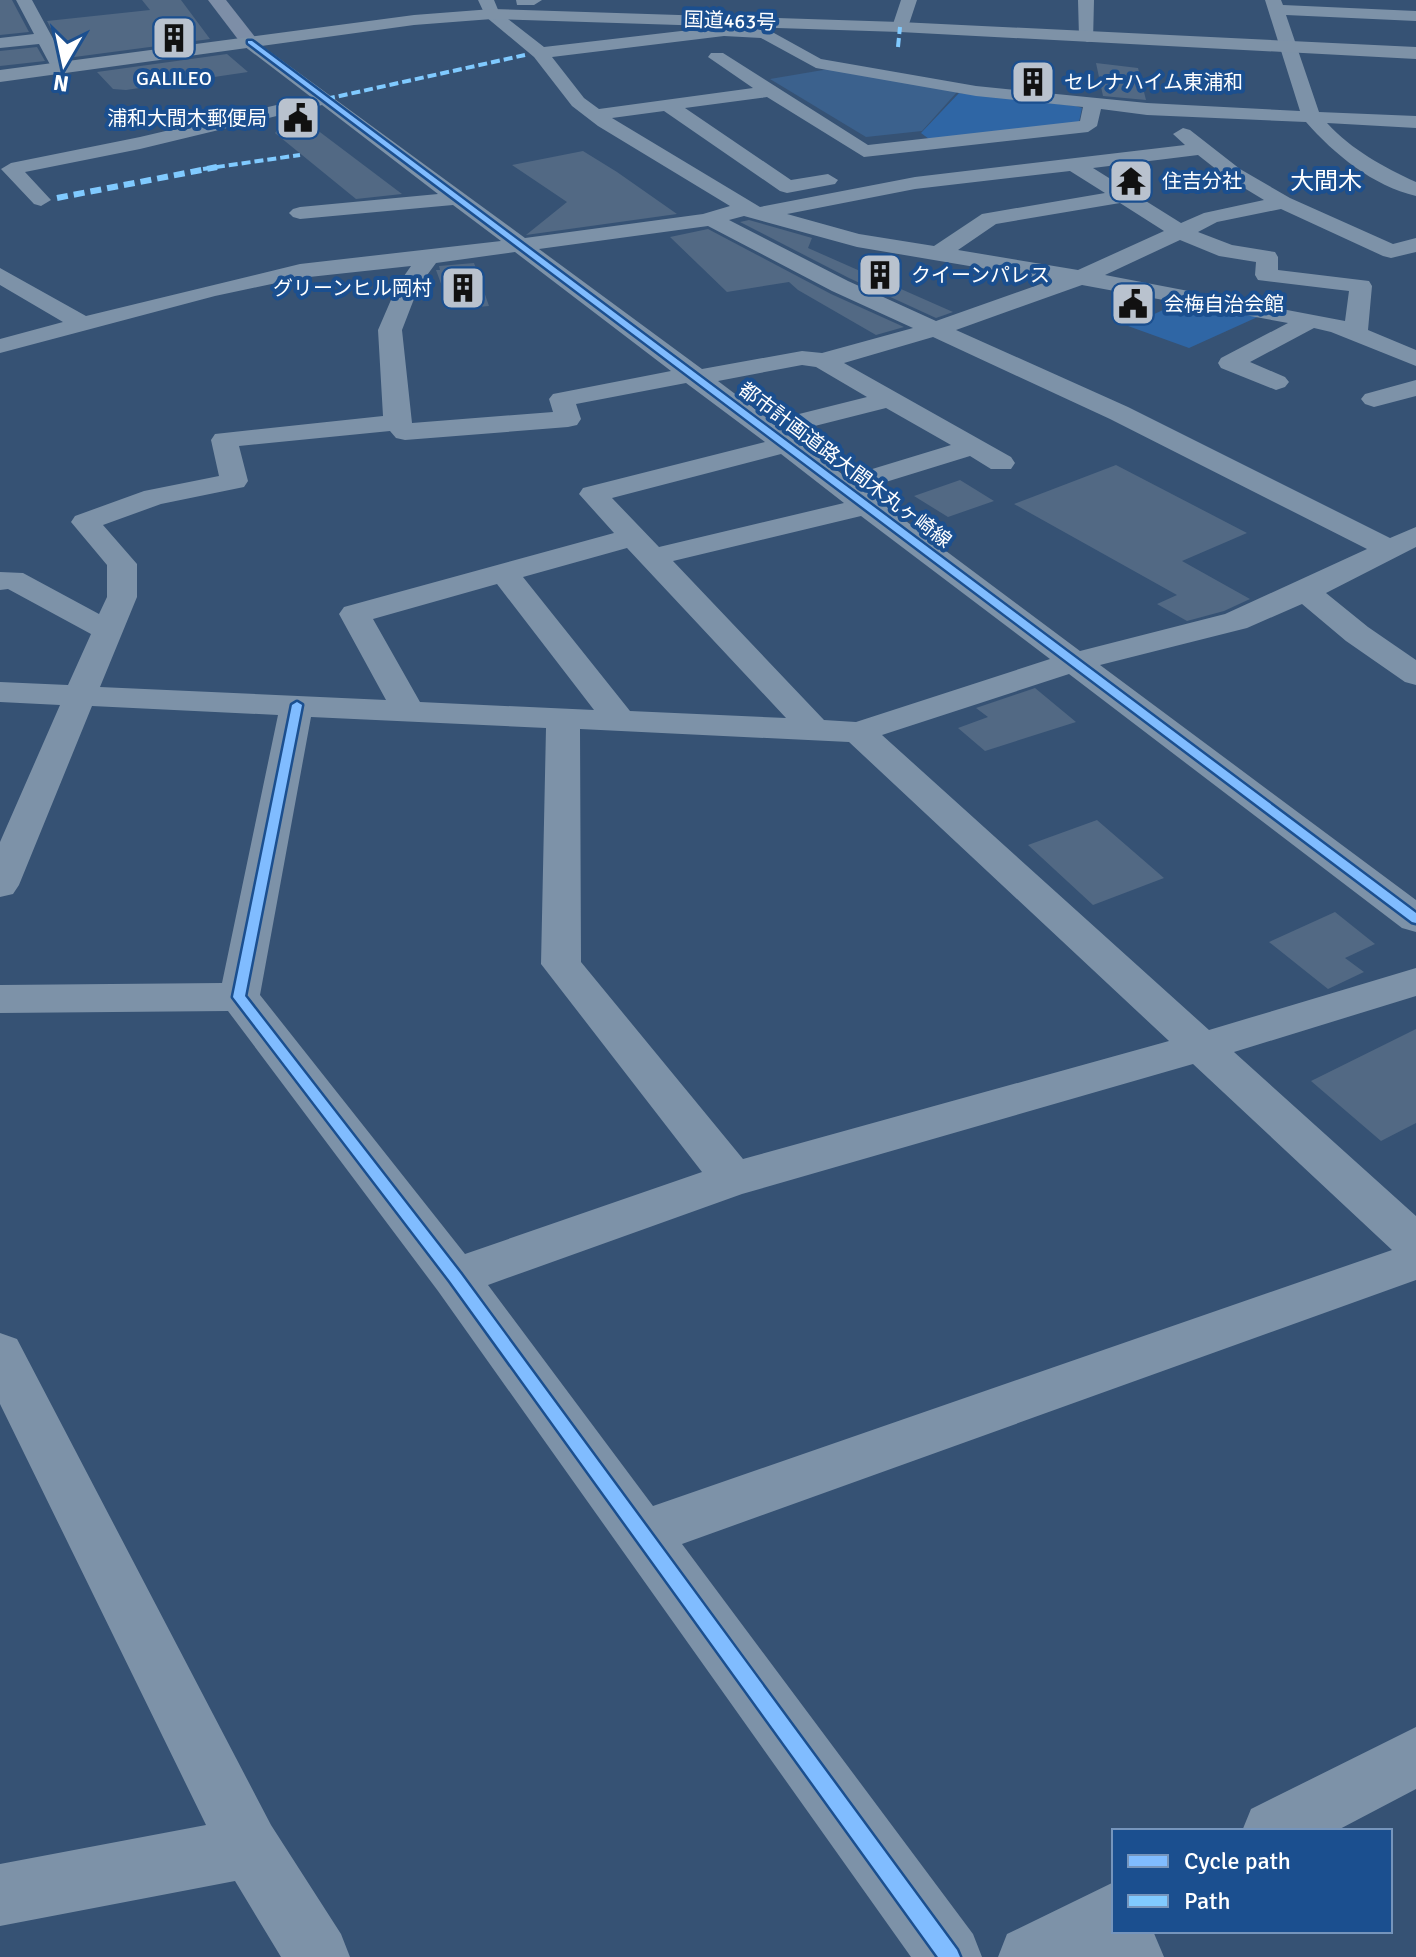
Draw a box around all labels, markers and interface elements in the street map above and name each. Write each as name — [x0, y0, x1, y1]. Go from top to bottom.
street label: 国道463号 — [683, 7, 777, 35]
building icon: GALILEO — [150, 14, 198, 62]
north arrow — [24, 24, 104, 104]
building icon: セレナハイム東浦和 — [1009, 58, 1057, 106]
place label: GALILEO — [136, 66, 212, 91]
text: N — [51, 69, 71, 98]
place label: セレナハイム東浦和 — [1064, 70, 1243, 95]
public building icon: 浦和大間木郵便局 — [274, 94, 322, 142]
place label: 浦和大間木郵便局 — [107, 106, 267, 131]
temple icon: 住吉分社 — [1107, 157, 1155, 205]
district label: 大間木 — [1290, 166, 1362, 196]
place label: 住吉分社 — [1162, 169, 1242, 194]
building icon: クイーンパレス — [856, 251, 904, 299]
place label: クイーンパレス — [911, 263, 1050, 288]
building icon: グリーンヒル岡村 — [439, 264, 487, 312]
place label: グリーンヒル岡村 — [273, 276, 432, 301]
public building icon: 会梅自治会館 — [1109, 280, 1157, 328]
place label: 会梅自治会館 — [1164, 292, 1284, 317]
street label: 都市計画道路大間木丸ヶ崎線 — [734, 377, 956, 553]
legend — [1112, 1829, 1392, 1933]
text: Cycle path — [1184, 1846, 1291, 1876]
text: Path — [1184, 1886, 1230, 1916]

